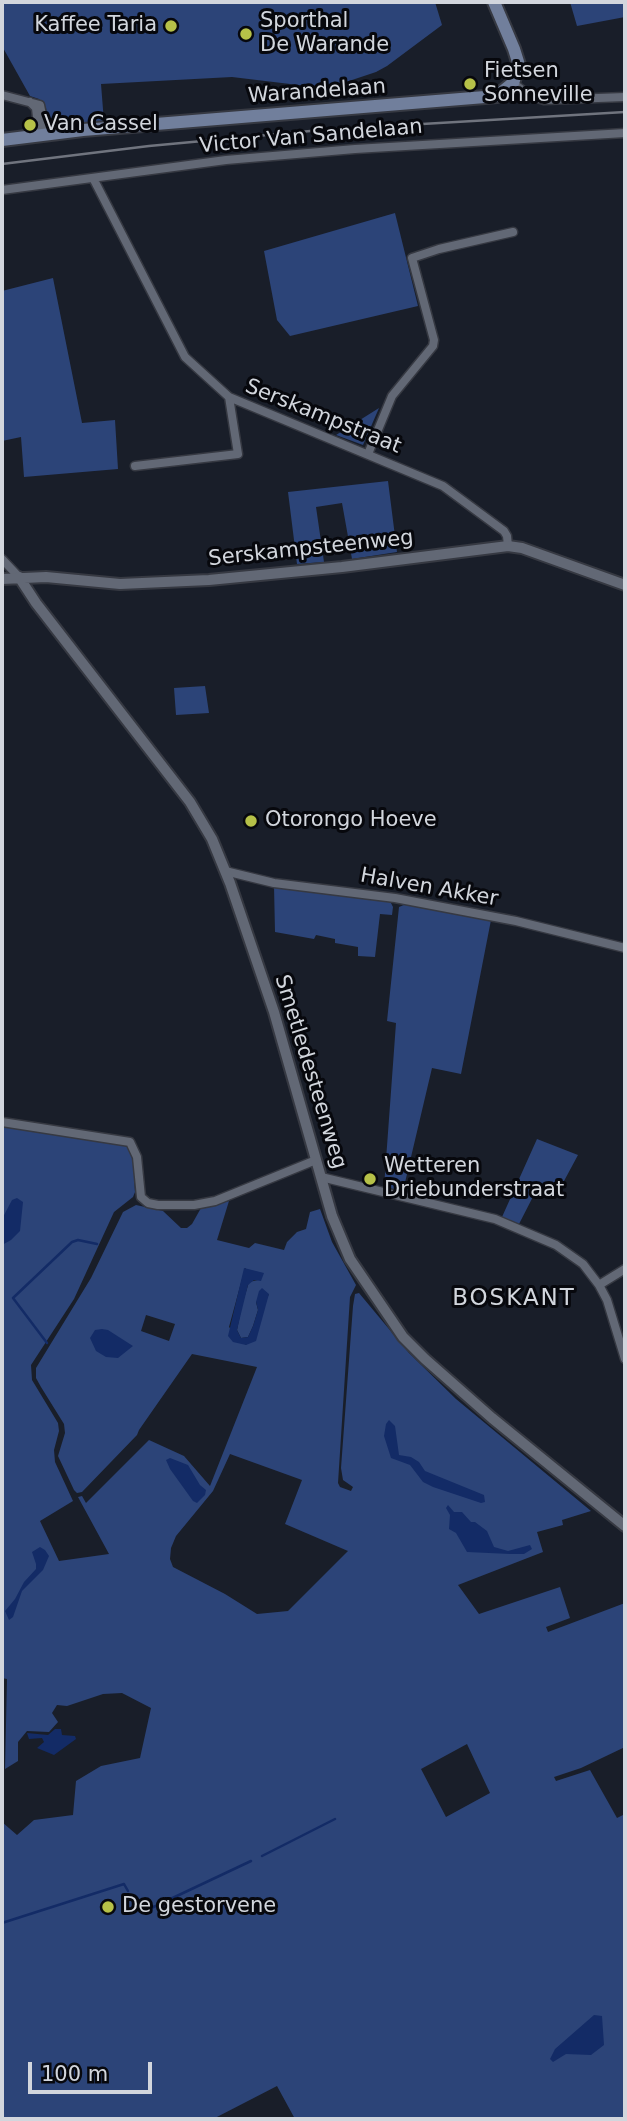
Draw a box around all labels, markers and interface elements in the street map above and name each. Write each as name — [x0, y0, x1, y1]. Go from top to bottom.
place label: Sporthal De Warande — [260, 9, 389, 59]
place label: Kaffee Taria — [34, 13, 157, 39]
marker: Kaffee Taria — [163, 18, 179, 34]
marker: Sporthal De Warande — [238, 26, 254, 42]
place label: Fietsen Sonneville — [484, 59, 593, 109]
street label: Warandelaan — [247, 75, 387, 109]
marker: Fietsen Sonneville — [462, 76, 478, 92]
place label: Van Cassel — [44, 112, 158, 138]
street label: Victor Van Sandelaan — [198, 115, 424, 159]
marker: Van Cassel — [22, 117, 38, 133]
street label: Serskampstraat — [241, 374, 405, 460]
street label: Serskampsteenweg — [207, 526, 415, 572]
place label: Otorongo Hoeve — [265, 808, 437, 834]
marker: Otorongo Hoeve — [243, 813, 259, 829]
street label: Halven Akker — [358, 863, 500, 913]
street label: Smetledesteenweg — [268, 972, 352, 1172]
place label: Wetteren Driebunderstraat — [384, 1154, 564, 1204]
marker: Wetteren Driebunderstraat — [362, 1171, 378, 1187]
district label: BOSKANT — [453, 1285, 575, 1313]
place label: De gestorvene — [122, 1894, 276, 1920]
marker: De gestorvene — [100, 1899, 116, 1915]
scale bar — [32, 2048, 156, 2092]
text: 100 m — [41, 2062, 108, 2086]

